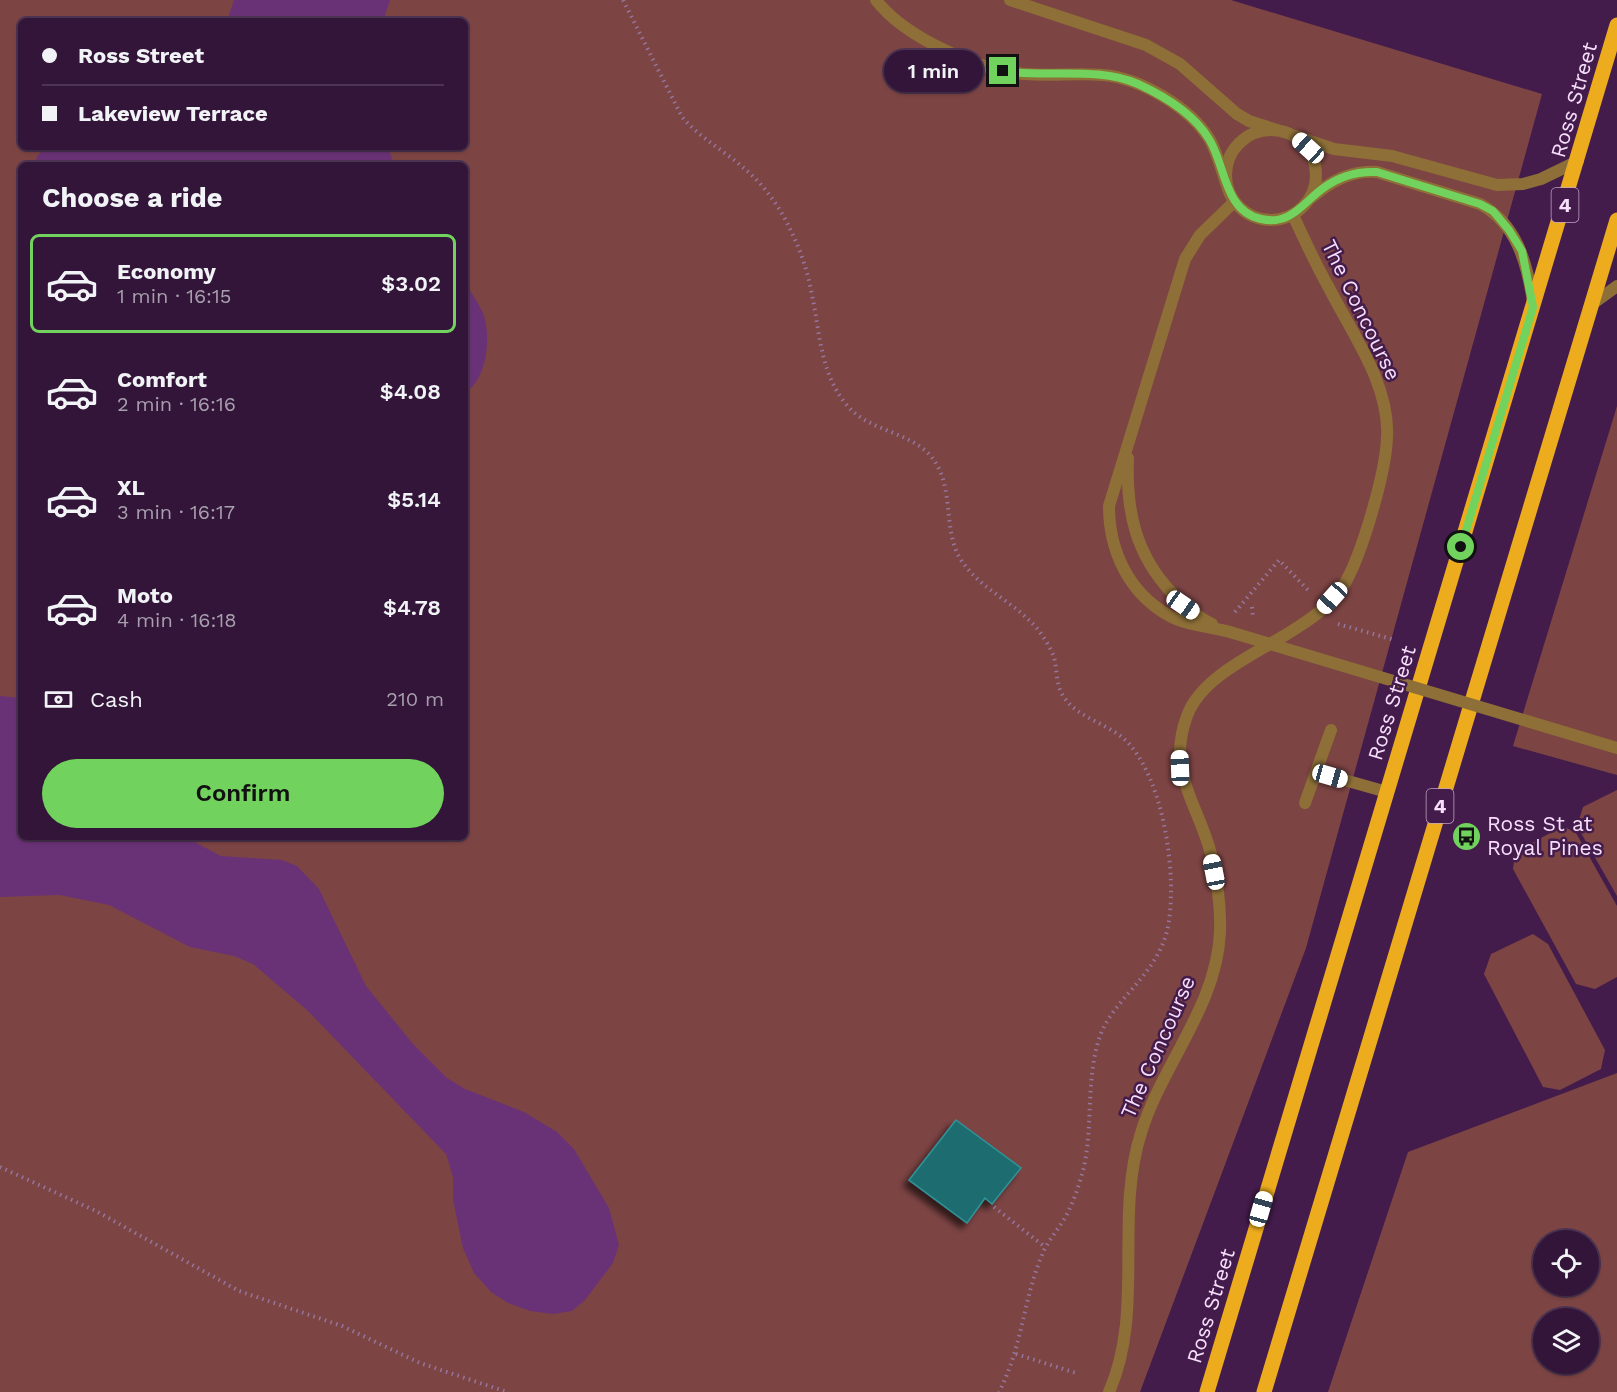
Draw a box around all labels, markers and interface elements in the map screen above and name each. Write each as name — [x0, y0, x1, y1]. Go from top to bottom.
street label: Ross Street — [1545, 39, 1602, 160]
text: Ross Street — [78, 43, 204, 68]
callout: 1 min — [883, 50, 982, 92]
route end — [989, 57, 1016, 84]
text: 1 min — [908, 59, 959, 83]
text: Lakeview Terrace — [78, 101, 268, 126]
car — [1289, 129, 1327, 167]
text: Choose a ride — [42, 182, 222, 214]
road number: 4 — [1552, 188, 1578, 222]
street label: The Concourse — [1317, 235, 1406, 384]
icon: car — [45, 257, 99, 311]
text: Economy — [117, 259, 216, 284]
text: $3.02 — [381, 271, 441, 296]
text: 1 min · 16:15 — [117, 284, 231, 308]
icon: car — [45, 365, 99, 419]
text: Comfort — [117, 367, 207, 392]
text: $4.08 — [380, 379, 441, 404]
text: 2 min · 16:16 — [117, 392, 236, 416]
icon: car — [45, 473, 99, 527]
text: XL — [117, 475, 145, 500]
text: $5.14 — [387, 487, 441, 512]
text: 3 min · 16:17 — [117, 500, 235, 524]
route start — [1447, 533, 1474, 560]
car — [1313, 579, 1351, 617]
icon: car — [45, 581, 99, 635]
text: Moto — [117, 583, 173, 608]
car — [1163, 587, 1203, 623]
text: $4.78 — [383, 595, 441, 620]
text: 4 min · 16:18 — [117, 608, 237, 632]
street label: Ross Street — [1362, 642, 1421, 763]
icon: cash — [42, 683, 75, 716]
text: Cash — [90, 687, 143, 712]
text: 210 m — [386, 687, 444, 711]
car — [1170, 750, 1190, 786]
button: Confirm — [42, 759, 444, 828]
car — [1310, 762, 1350, 790]
road number: 4 — [1426, 789, 1454, 823]
place label: Ross St at Royal Pines — [1487, 811, 1603, 860]
bus stop icon: Ross St at Royal Pines — [1450, 820, 1482, 852]
car — [1202, 853, 1226, 891]
street label: The Concourse — [1115, 972, 1200, 1122]
car — [1247, 1189, 1275, 1229]
map controls — [1533, 1230, 1599, 1374]
button: locate — [1533, 1230, 1599, 1296]
street label: Ross Street — [1181, 1245, 1240, 1366]
button: layers — [1533, 1308, 1599, 1374]

